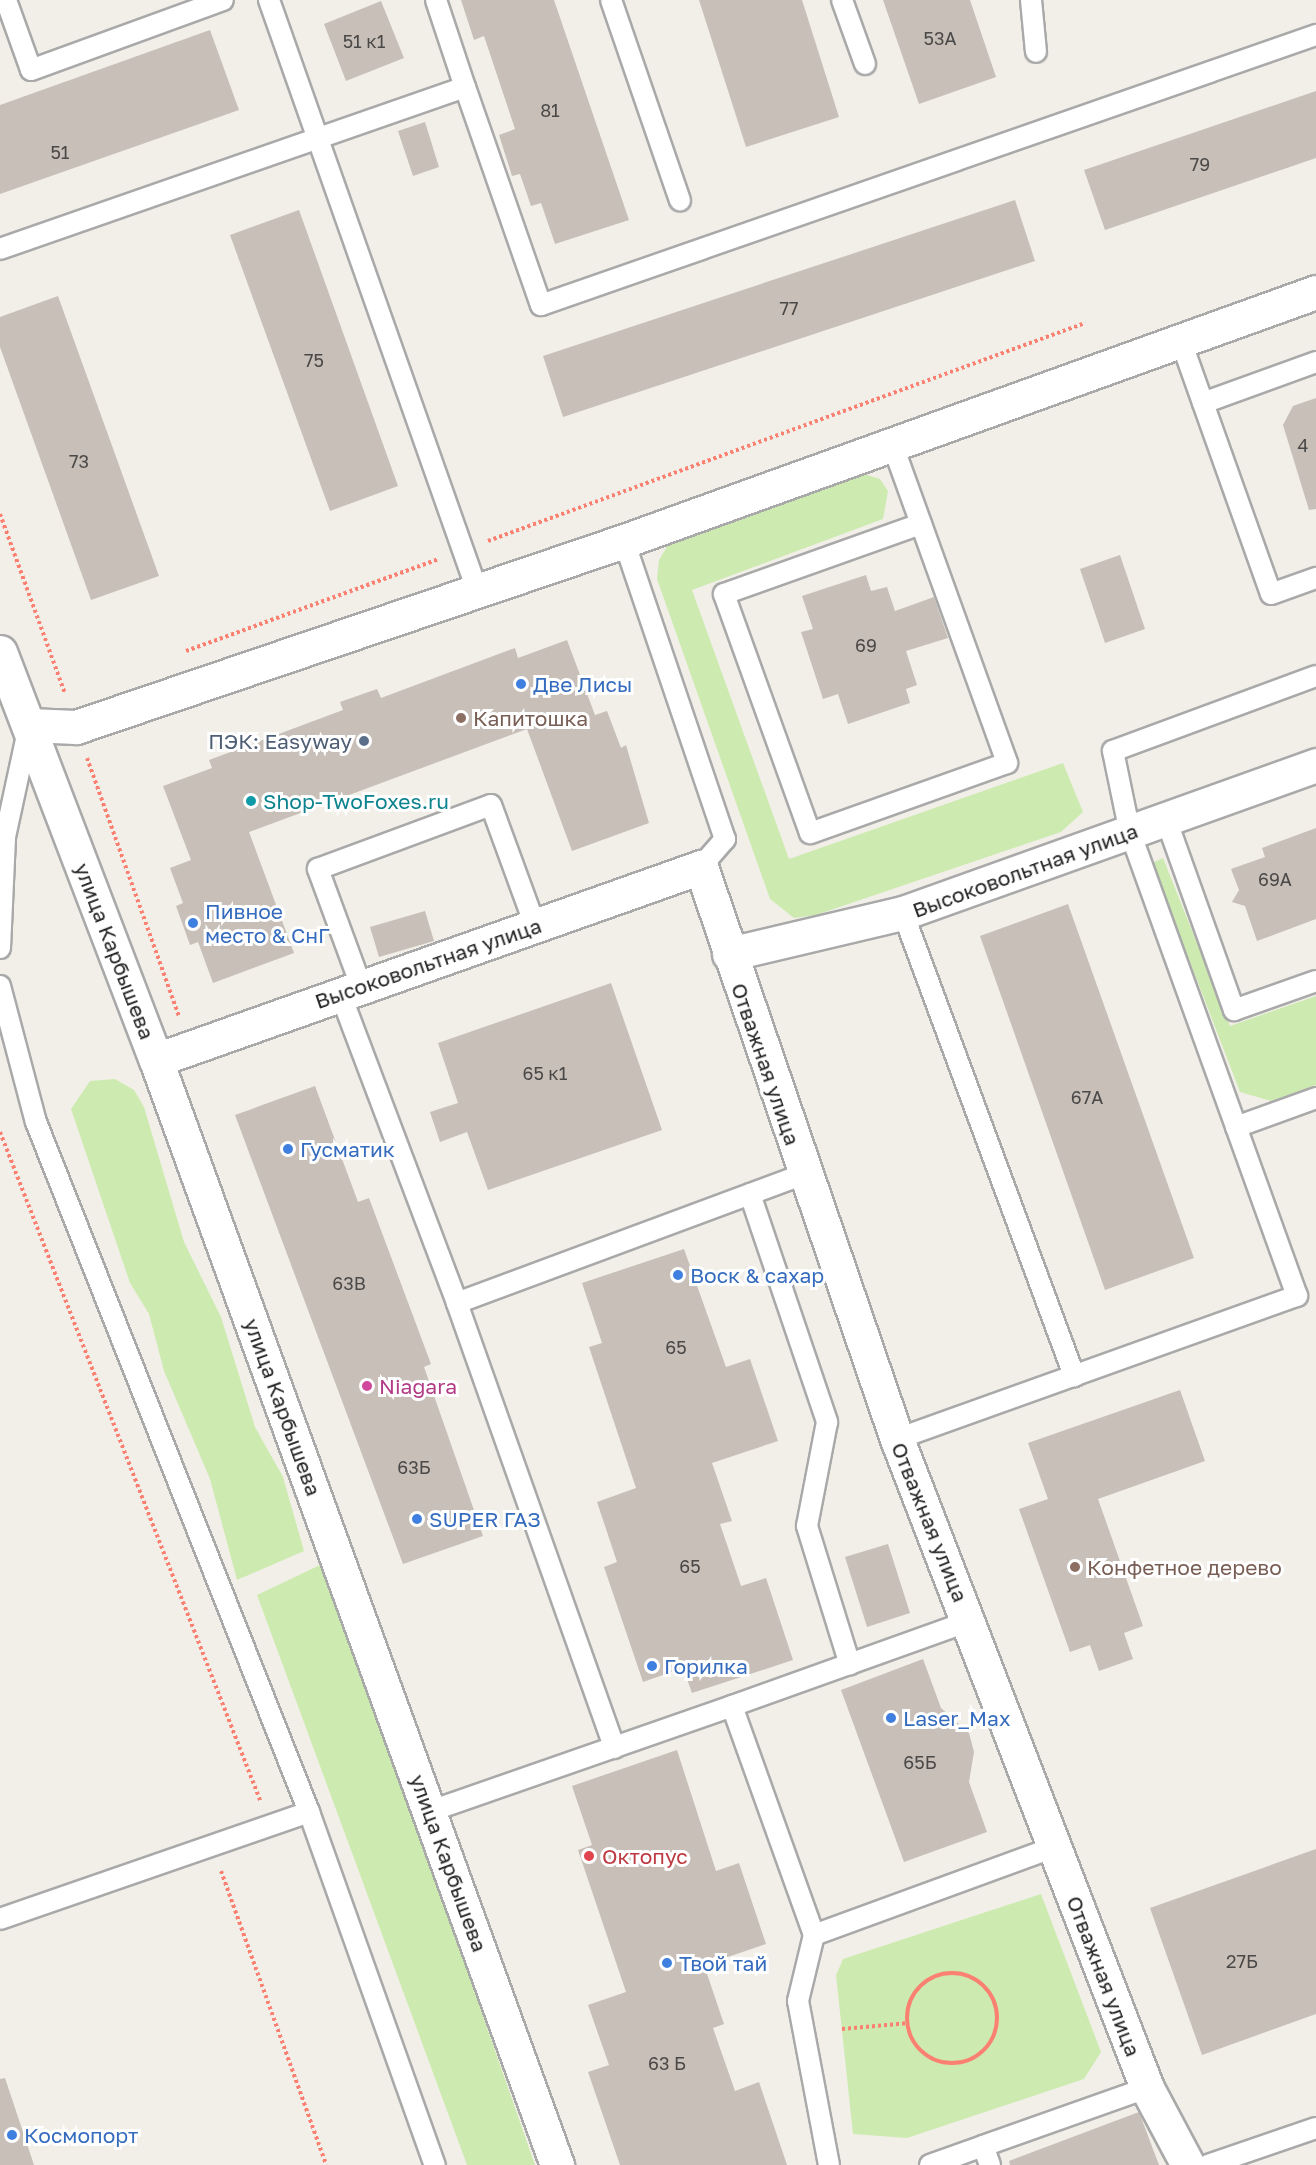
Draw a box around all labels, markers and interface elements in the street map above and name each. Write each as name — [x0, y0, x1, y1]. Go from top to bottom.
house number: 53А — [923, 27, 957, 49]
house number: 51 к1 — [343, 30, 385, 52]
house number: 81 — [540, 99, 560, 121]
house number: 51 — [50, 141, 70, 163]
house number: 79 — [1190, 153, 1210, 175]
house number: 77 — [779, 297, 799, 319]
house number: 75 — [304, 349, 324, 371]
house number: 4 — [1298, 434, 1308, 456]
house number: 73 — [69, 450, 89, 472]
house number: 69 — [855, 634, 877, 656]
place label: Две Лисы — [533, 671, 632, 697]
marker: Две Лисы — [514, 677, 528, 691]
place label: Капитошка — [473, 705, 588, 731]
marker: Капитошка — [454, 711, 468, 725]
place label: ПЭК: Easyway — [208, 728, 352, 754]
marker: ПЭК: Easyway — [357, 734, 371, 748]
place label: Shop-TwoFoxes.ru — [263, 788, 449, 814]
marker: Shop-TwoFoxes.ru — [244, 794, 258, 808]
street label: Высоковольтная улица — [909, 817, 1141, 923]
street label: улица Карбышева — [70, 859, 160, 1043]
house number: 69А — [1258, 868, 1292, 890]
place label: Пивное место & СнГ — [205, 898, 330, 948]
street label: Высоковольтная улица — [311, 912, 545, 1014]
marker: Пивное место & СнГ — [186, 916, 200, 930]
street label: Отважная улица — [726, 980, 806, 1148]
house number: 65 к1 — [523, 1062, 567, 1084]
house number: 67А — [1071, 1086, 1103, 1108]
place label: Гусматик — [300, 1136, 395, 1162]
marker: Гусматик — [281, 1142, 295, 1156]
place label: Воск & сахар — [690, 1262, 824, 1288]
marker: Воск & сахар — [671, 1268, 685, 1282]
house number: 63В — [332, 1272, 366, 1294]
street label: улица Карбышева — [239, 1315, 327, 1499]
house number: 65 — [665, 1336, 687, 1358]
place label: Niagara — [379, 1373, 457, 1399]
marker: Niagara — [360, 1379, 374, 1393]
street label: Отважная улица — [887, 1439, 973, 1605]
house number: 63Б — [397, 1456, 431, 1478]
place label: SUPER ГАЗ — [429, 1506, 541, 1532]
marker: SUPER ГАЗ — [410, 1512, 424, 1526]
place label: Конфетное дерево — [1087, 1554, 1282, 1580]
house number: 65 — [679, 1555, 701, 1577]
marker: Конфетное дерево — [1068, 1560, 1082, 1574]
place label: Горилка — [664, 1653, 748, 1679]
marker: Горилка — [645, 1659, 659, 1673]
place label: Laser_Max — [903, 1705, 1011, 1731]
marker: Laser_Max — [884, 1711, 898, 1725]
house number: 65Б — [903, 1751, 937, 1773]
street label: улица Карбышева — [405, 1771, 493, 1955]
place label: Октопус — [602, 1843, 688, 1869]
marker: Октопус — [580, 1847, 598, 1865]
street label: Отважная улица — [1062, 1892, 1146, 2060]
place label: Твой тай — [679, 1950, 767, 1976]
house number: 27Б — [1226, 1950, 1258, 1972]
marker: Твой тай — [660, 1956, 674, 1970]
house number: 63 Б — [648, 2052, 686, 2074]
place label: Космопорт — [24, 2122, 138, 2148]
marker: Космопорт — [5, 2128, 19, 2142]

